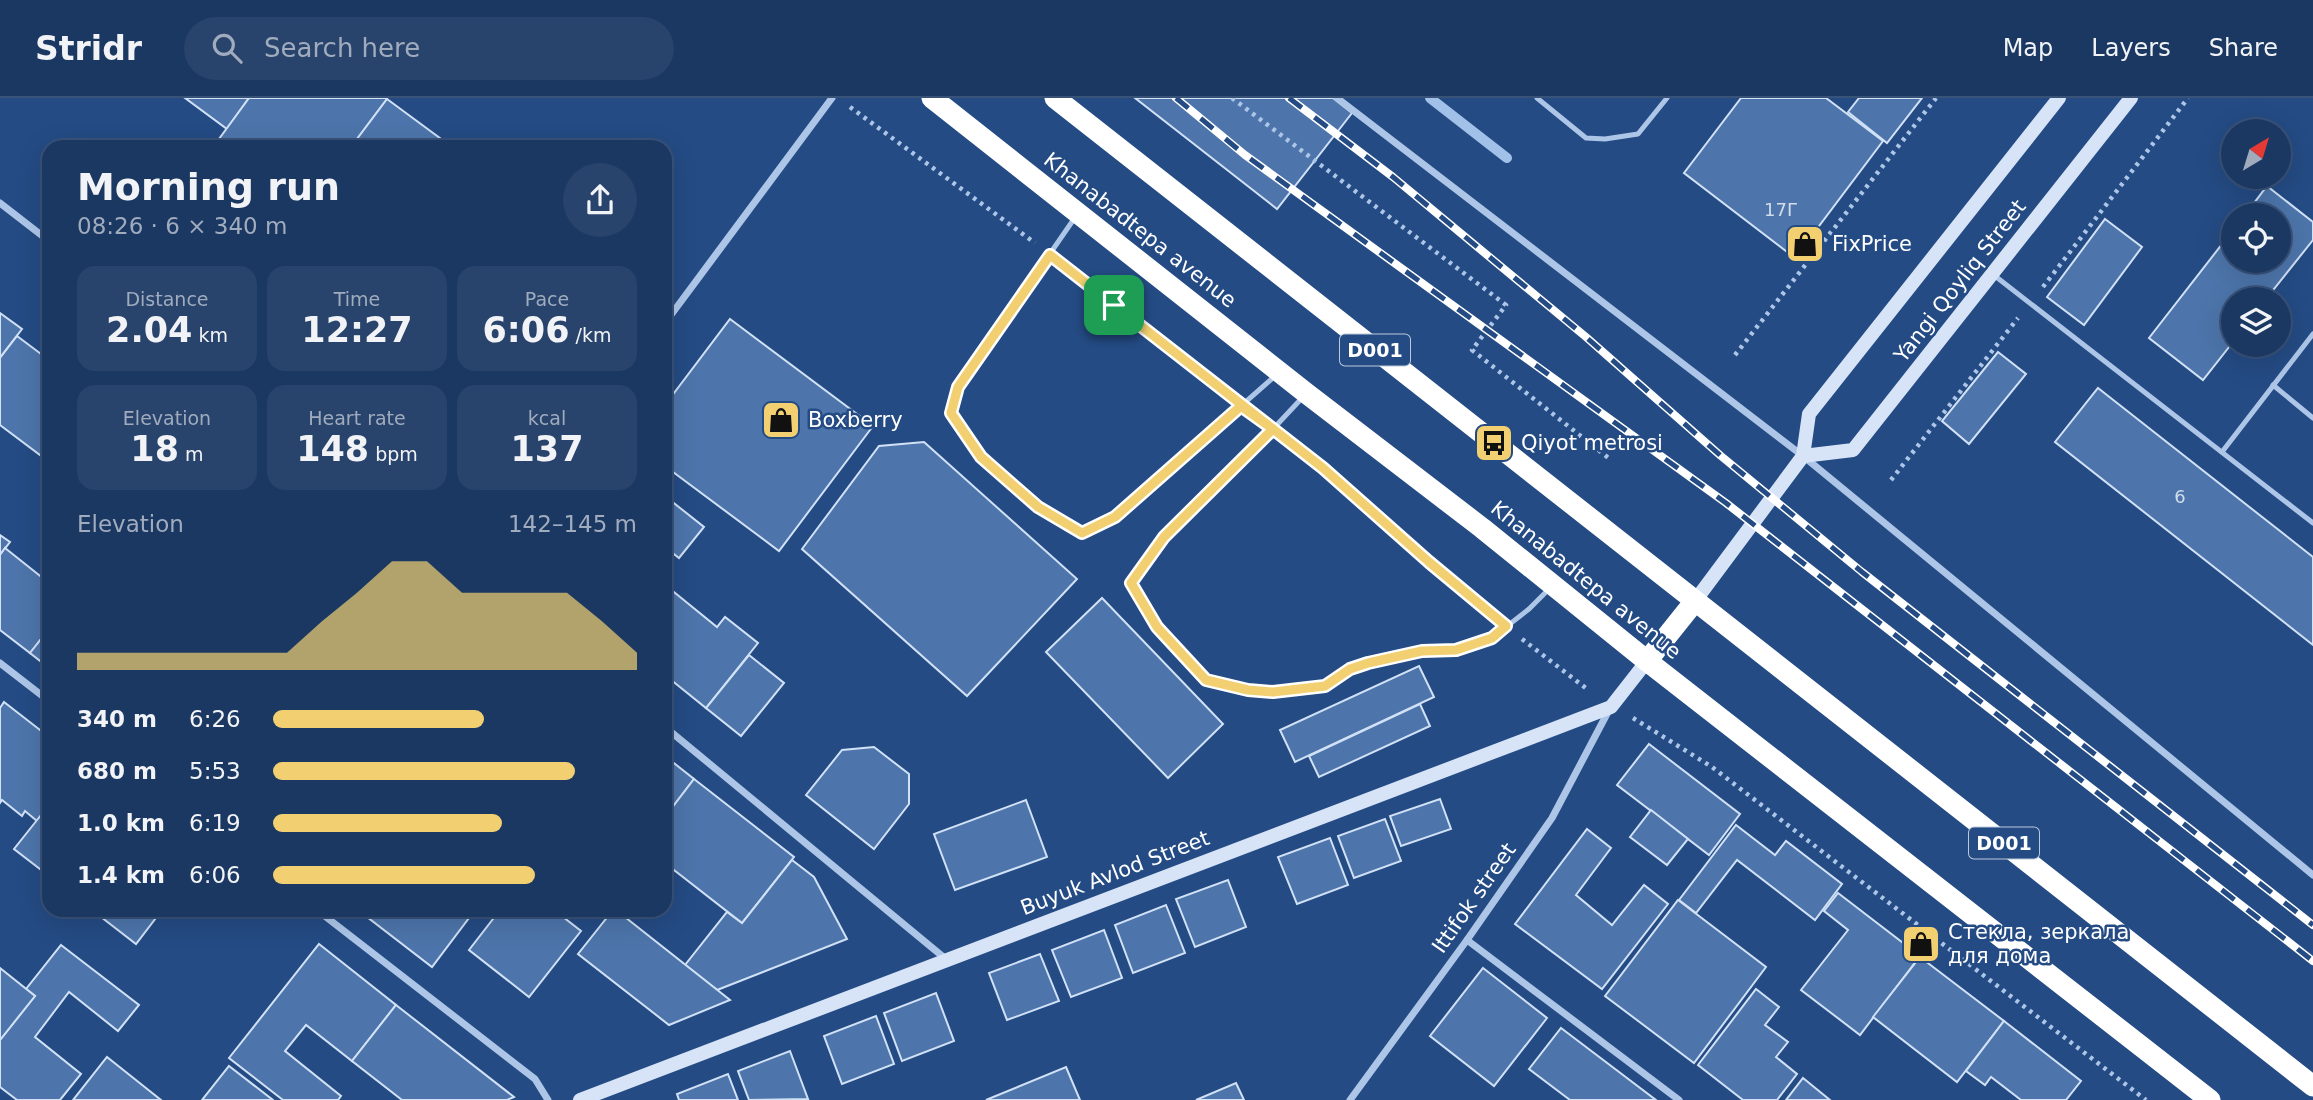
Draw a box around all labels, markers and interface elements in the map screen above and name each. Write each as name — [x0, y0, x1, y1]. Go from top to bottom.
search box — [184, 17, 674, 80]
text: Stridr — [35, 29, 142, 68]
icon: search — [208, 29, 246, 67]
text: Search here — [264, 33, 420, 63]
text: Map — [2003, 34, 2053, 62]
text: Layers — [2091, 34, 2171, 62]
text: Share — [2209, 34, 2278, 62]
north arrow — [2221, 119, 2291, 189]
map controls — [2221, 119, 2291, 357]
street label: Khanabadtepa avenue — [1039, 147, 1241, 313]
button: share — [563, 163, 637, 237]
text: Morning run — [77, 165, 340, 209]
street label: Yangi Qoyliq Street — [1889, 195, 2031, 368]
house number: 17Г — [1764, 199, 1798, 220]
button: locate — [2221, 203, 2291, 273]
text: 08:26 · 6 × 340 m — [77, 213, 287, 239]
shop icon: FixPrice — [1784, 223, 1826, 265]
place label: FixPrice — [1832, 232, 1912, 256]
pin — [1084, 275, 1144, 335]
icon: arrive — [1095, 286, 1133, 324]
button: layers — [2221, 287, 2291, 357]
text: Distance — [125, 288, 209, 310]
text: Time — [334, 288, 380, 310]
text: Pace — [525, 288, 569, 310]
text: 2.04 — [106, 310, 192, 350]
text: 12:27 — [301, 310, 413, 350]
text: 6:06 — [482, 310, 570, 350]
text: km — [192, 324, 228, 346]
text: /km — [570, 324, 612, 346]
road number: D001 — [1340, 334, 1410, 366]
shop icon: Boxberry — [760, 399, 802, 441]
text: Elevation — [123, 407, 211, 429]
text: Heart rate — [308, 407, 406, 429]
text: kcal — [528, 407, 566, 429]
place label: Boxberry — [808, 408, 903, 432]
bus stop icon: Qiyot metrosi — [1473, 422, 1515, 464]
text: 18 — [130, 429, 179, 469]
text: 148 — [296, 429, 369, 469]
text: 137 — [510, 429, 584, 469]
place label: Qiyot metrosi — [1521, 431, 1663, 455]
text: m — [179, 443, 204, 465]
text: bpm — [369, 443, 418, 465]
house number: 6 — [2174, 486, 2186, 507]
street label: Khanabadtepa avenue — [1486, 496, 1686, 664]
text: Elevation — [77, 511, 184, 537]
text: 142–145 m — [508, 511, 637, 537]
text: 340 m — [77, 706, 157, 732]
text: 6:26 — [189, 706, 241, 732]
text: 680 m — [77, 758, 157, 784]
text: 5:53 — [189, 758, 241, 784]
text: 1.0 km — [77, 810, 165, 836]
text: 6:19 — [189, 810, 241, 836]
street label: Buyuk Avlod Street — [1017, 826, 1213, 920]
road number: D001 — [1969, 828, 2039, 858]
street label: Ittifok street — [1427, 838, 1521, 958]
text: 1.4 km — [77, 862, 165, 888]
text: 6:06 — [189, 862, 241, 888]
place label: Стекла, зеркала для дома — [1948, 920, 2129, 968]
shop icon: Стекла, зеркала для дома — [1900, 923, 1942, 965]

